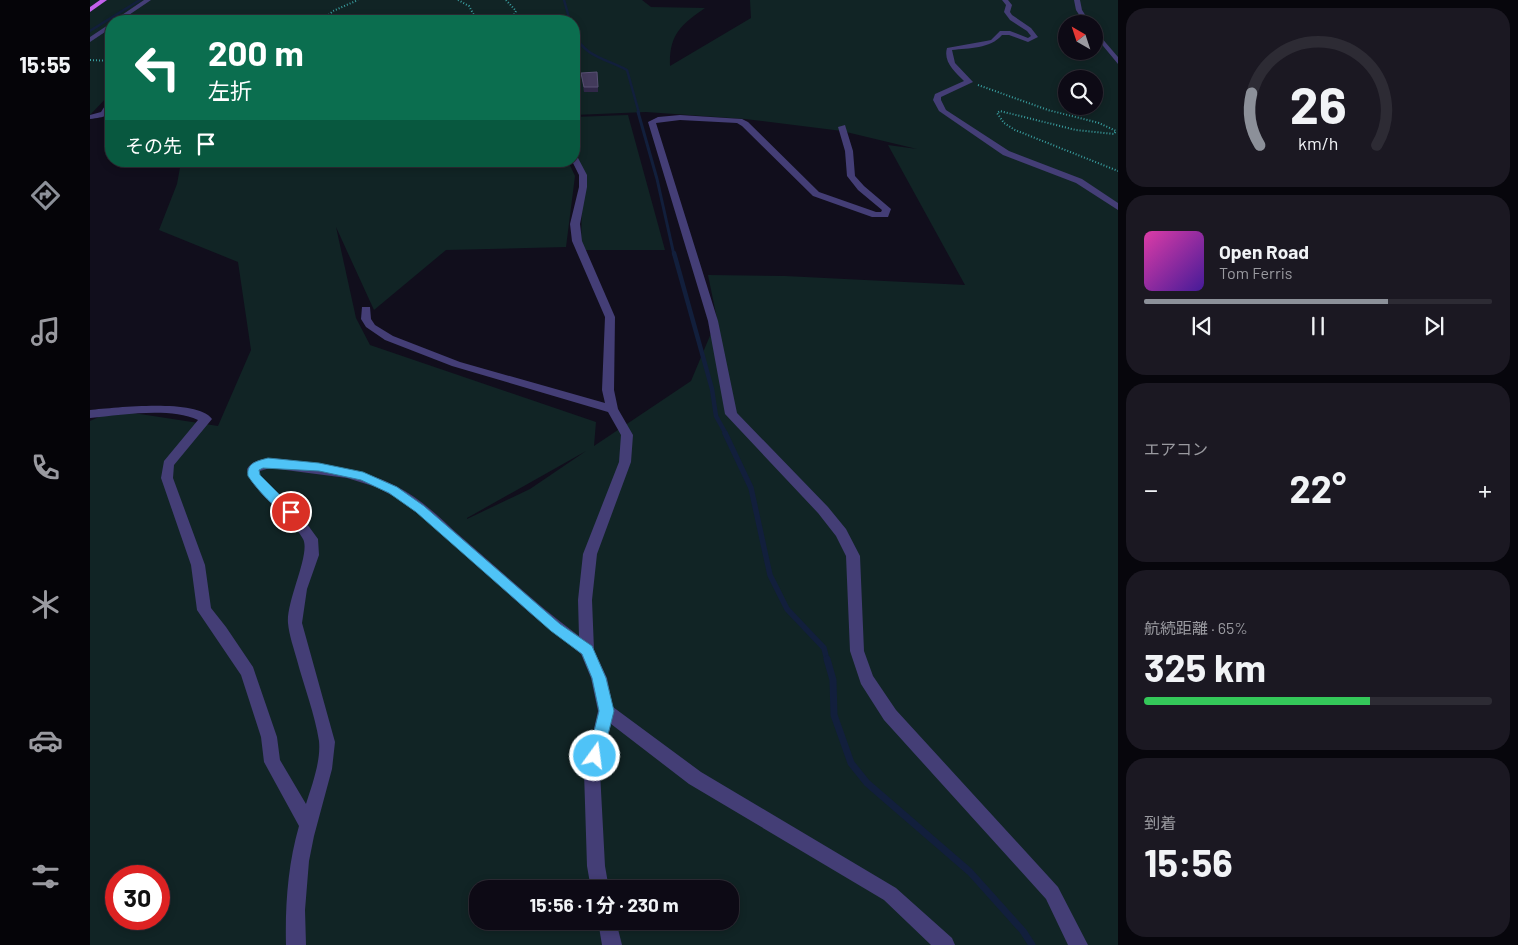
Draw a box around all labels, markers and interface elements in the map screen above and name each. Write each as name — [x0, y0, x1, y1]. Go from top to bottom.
north arrow — [1058, 15, 1102, 60]
map controls — [1058, 15, 1103, 115]
text: 200 m — [208, 31, 304, 73]
icon: left — [125, 35, 190, 100]
text: 15:55 — [19, 51, 71, 77]
button: search — [1058, 70, 1103, 115]
text: 26 — [1289, 72, 1347, 134]
text: 左折 — [208, 77, 252, 103]
icon: arrive — [192, 130, 220, 158]
text: km/h — [1298, 132, 1338, 154]
text: その先 — [125, 134, 182, 157]
icon: directions — [28, 178, 63, 213]
text: Open Road — [1219, 240, 1309, 263]
text: Tom Ferris — [1219, 263, 1293, 282]
icon: previous — [1188, 312, 1216, 340]
icon: pause — [1304, 312, 1332, 340]
icon: next — [1420, 312, 1448, 340]
icon: music — [28, 314, 63, 349]
text: エアコン — [1144, 439, 1208, 458]
icon: phone — [28, 450, 63, 485]
text: 22° — [1290, 465, 1346, 511]
text: − — [1144, 472, 1158, 506]
text: + — [1478, 472, 1492, 506]
pin — [270, 491, 312, 533]
icon: arrive — [277, 498, 305, 526]
icon: climate — [28, 587, 63, 622]
text: 航続距離 · 65% — [1144, 618, 1248, 637]
text: 325 km — [1144, 644, 1266, 690]
icon: car — [28, 723, 63, 758]
position arrow — [568, 729, 620, 781]
text: 到着 — [1144, 813, 1176, 832]
text: 15:56 — [1144, 839, 1233, 885]
icon: filters — [28, 859, 63, 894]
speed limit sign: 30 — [105, 865, 170, 930]
text: 15:56 · 1 分 · 230 m — [529, 893, 679, 916]

